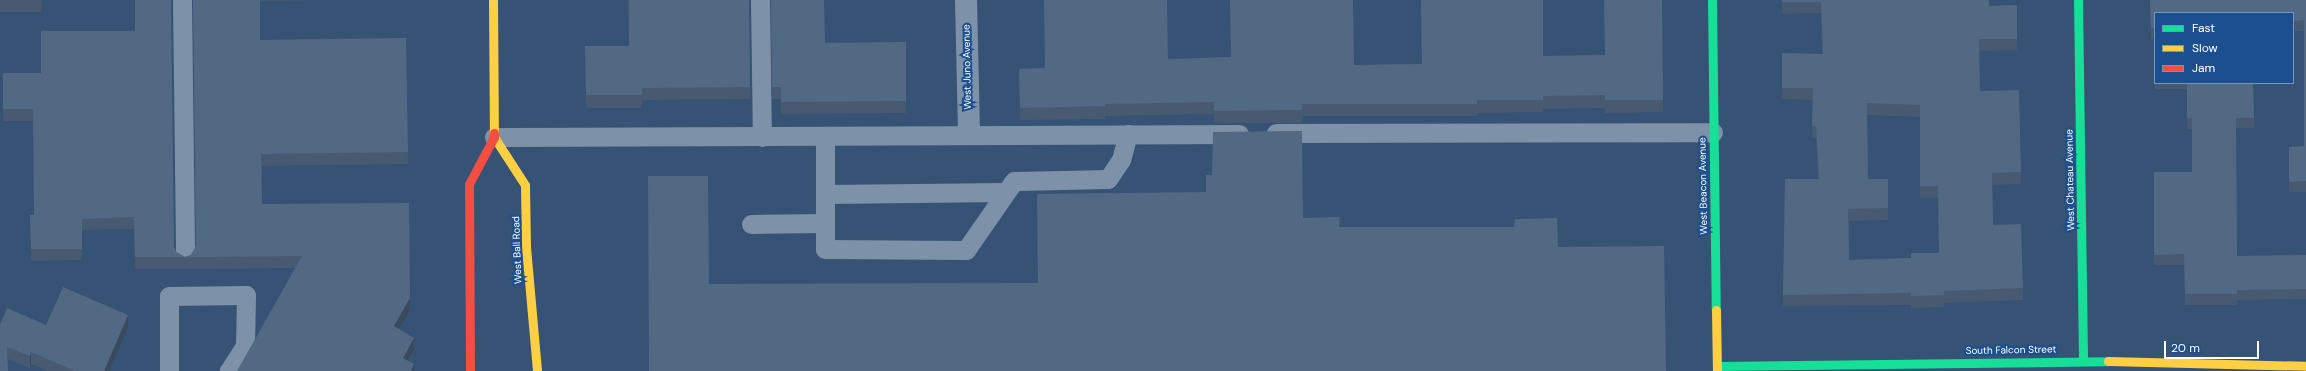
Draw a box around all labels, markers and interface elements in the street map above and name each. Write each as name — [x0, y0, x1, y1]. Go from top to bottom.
legend — [2154, 12, 2294, 84]
text: Fast — [2192, 20, 2215, 36]
street label: West Juno Avenue — [960, 24, 974, 110]
text: Slow — [2192, 40, 2218, 56]
text: Jam — [2192, 60, 2215, 76]
street label: West Chateau Avenue — [2063, 129, 2077, 231]
street label: West Beacon Avenue — [1696, 137, 1710, 235]
street label: West Ball Road — [510, 216, 524, 284]
scale bar — [2166, 333, 2261, 359]
text: 20 m — [2171, 340, 2200, 356]
street label: South Falcon Street — [1965, 343, 2057, 357]

